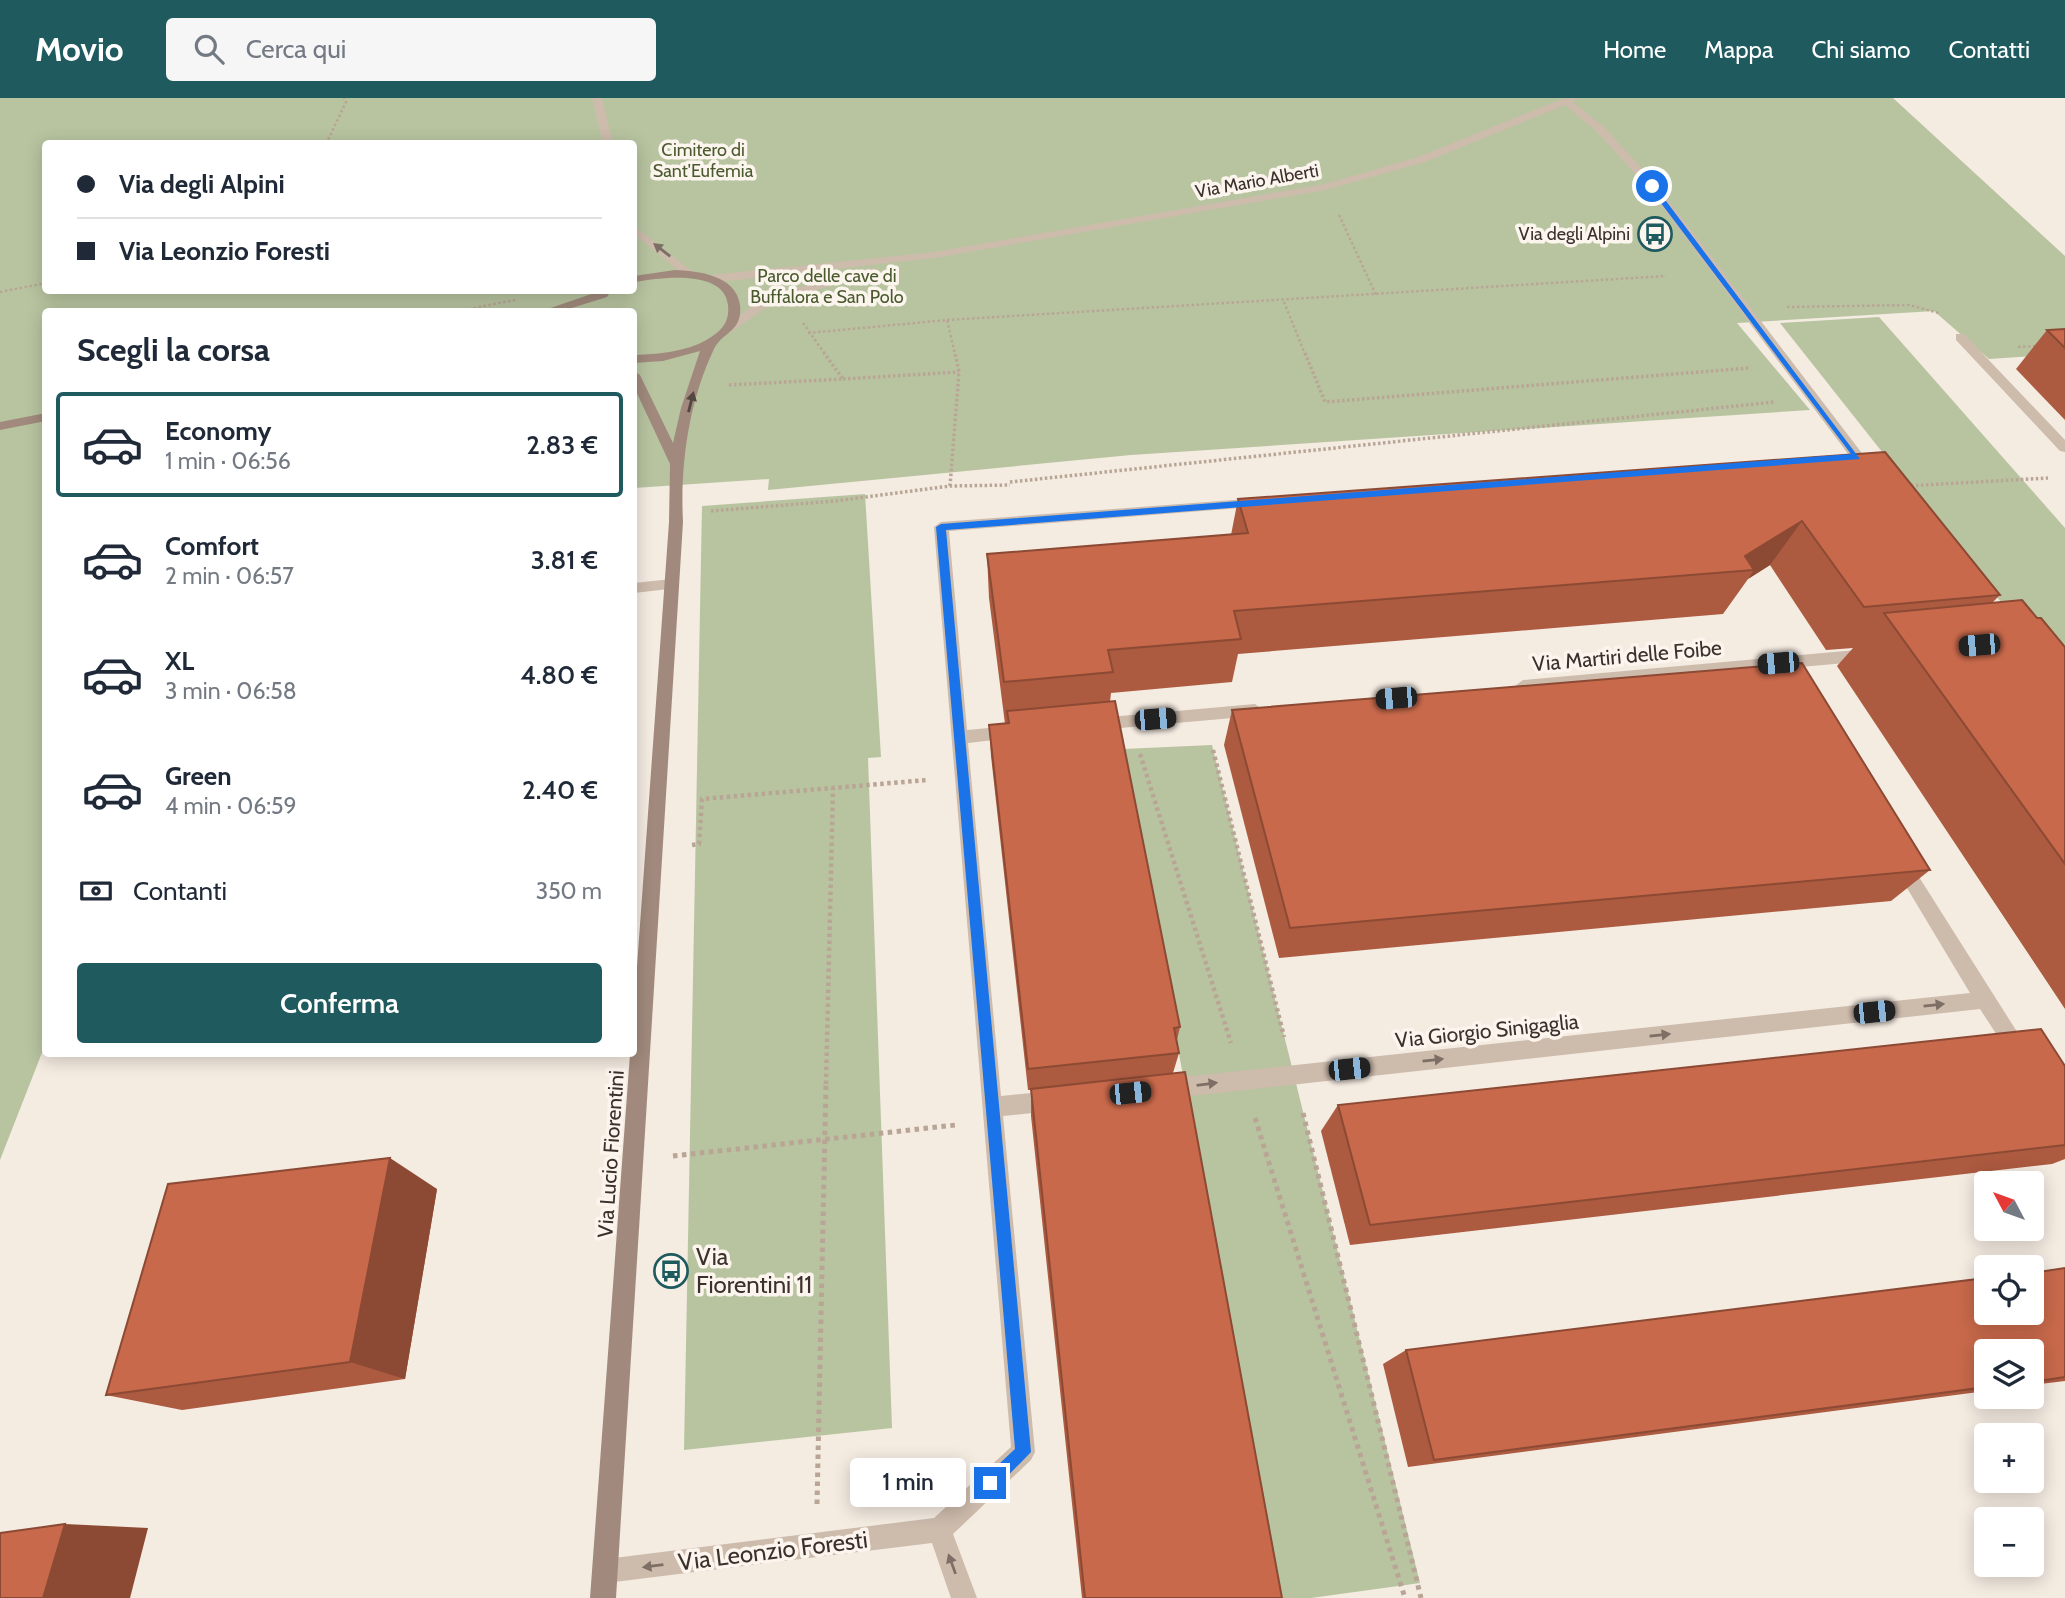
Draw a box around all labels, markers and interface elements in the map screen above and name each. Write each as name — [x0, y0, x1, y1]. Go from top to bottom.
search box — [166, 18, 656, 81]
text: Movio — [35, 29, 124, 69]
icon: search — [190, 30, 228, 68]
text: Cerca qui — [246, 33, 346, 65]
text: Home — [1603, 35, 1666, 64]
text: Mappa — [1704, 35, 1773, 64]
text: Chi siamo — [1811, 35, 1910, 64]
text: Contatti — [1948, 35, 2030, 64]
park label: Cimitero di Sant'Eufemia — [653, 139, 754, 182]
street label: Via Mario Alberti — [1194, 159, 1320, 203]
text: Via degli Alpini — [119, 168, 285, 200]
route start — [1636, 170, 1668, 202]
bus stop icon: Via degli Alpini — [1636, 215, 1674, 253]
place label: Via degli Alpini — [1519, 223, 1630, 245]
text: Via Leonzio Foresti — [119, 235, 330, 267]
one-way arrow — [654, 243, 672, 258]
park label: Parco delle cave di Buffalora e San Polo — [750, 265, 904, 308]
text: Scegli la corsa — [77, 330, 270, 369]
one-way arrow — [686, 390, 697, 412]
icon: car — [81, 413, 144, 476]
text: Economy — [165, 415, 271, 447]
text: 2.83 € — [526, 429, 598, 461]
text: 1 min · 06:56 — [165, 447, 291, 475]
icon: car — [81, 528, 144, 591]
text: Comfort — [165, 530, 259, 562]
text: 3.81 € — [531, 544, 598, 576]
text: 2 min · 06:57 — [165, 562, 294, 590]
car — [1958, 633, 2001, 657]
street label: Via Martiri delle Foibe — [1531, 635, 1723, 676]
icon: car — [81, 643, 144, 706]
text: XL — [165, 645, 194, 677]
car — [1757, 651, 1800, 675]
text: 4.80 € — [520, 659, 598, 691]
text: 3 min · 06:58 — [165, 677, 297, 705]
car — [1375, 686, 1418, 710]
car — [1134, 707, 1177, 731]
icon: car — [81, 758, 144, 821]
text: Green — [165, 760, 232, 792]
text: 2.40 € — [522, 774, 598, 806]
text: 4 min · 06:59 — [165, 792, 297, 820]
icon: cash — [77, 872, 115, 910]
text: Contanti — [133, 875, 227, 907]
text: 350 m — [536, 877, 602, 905]
button: Conferma — [77, 963, 602, 1043]
car — [1853, 999, 1896, 1025]
one-way arrow — [1924, 1000, 1946, 1011]
street label: Via Giorgio Sinigaglia — [1394, 1008, 1580, 1053]
one-way arrow — [1649, 1029, 1671, 1040]
one-way arrow — [1423, 1054, 1445, 1065]
car — [1328, 1056, 1371, 1082]
street label: Via Lucio Fiorentini — [592, 1069, 629, 1239]
one-way arrow — [1196, 1079, 1218, 1090]
car — [1109, 1080, 1152, 1106]
north arrow — [1974, 1171, 2044, 1241]
map controls — [1974, 1171, 2044, 1577]
place label: Via Fiorentini 11 — [696, 1242, 812, 1299]
bus stop icon: Via Fiorentini 11 — [652, 1252, 690, 1290]
button: locate — [1974, 1255, 2044, 1325]
button: layers — [1974, 1339, 2044, 1409]
button: + — [1974, 1423, 2044, 1493]
callout: 1 min — [850, 1458, 965, 1508]
route end — [974, 1467, 1006, 1499]
text: 1 min — [882, 1468, 934, 1496]
button: − — [1974, 1507, 2044, 1577]
street label: Via Leonzio Foresti — [677, 1524, 869, 1577]
one-way arrow — [946, 1553, 957, 1574]
one-way arrow — [642, 1560, 664, 1571]

